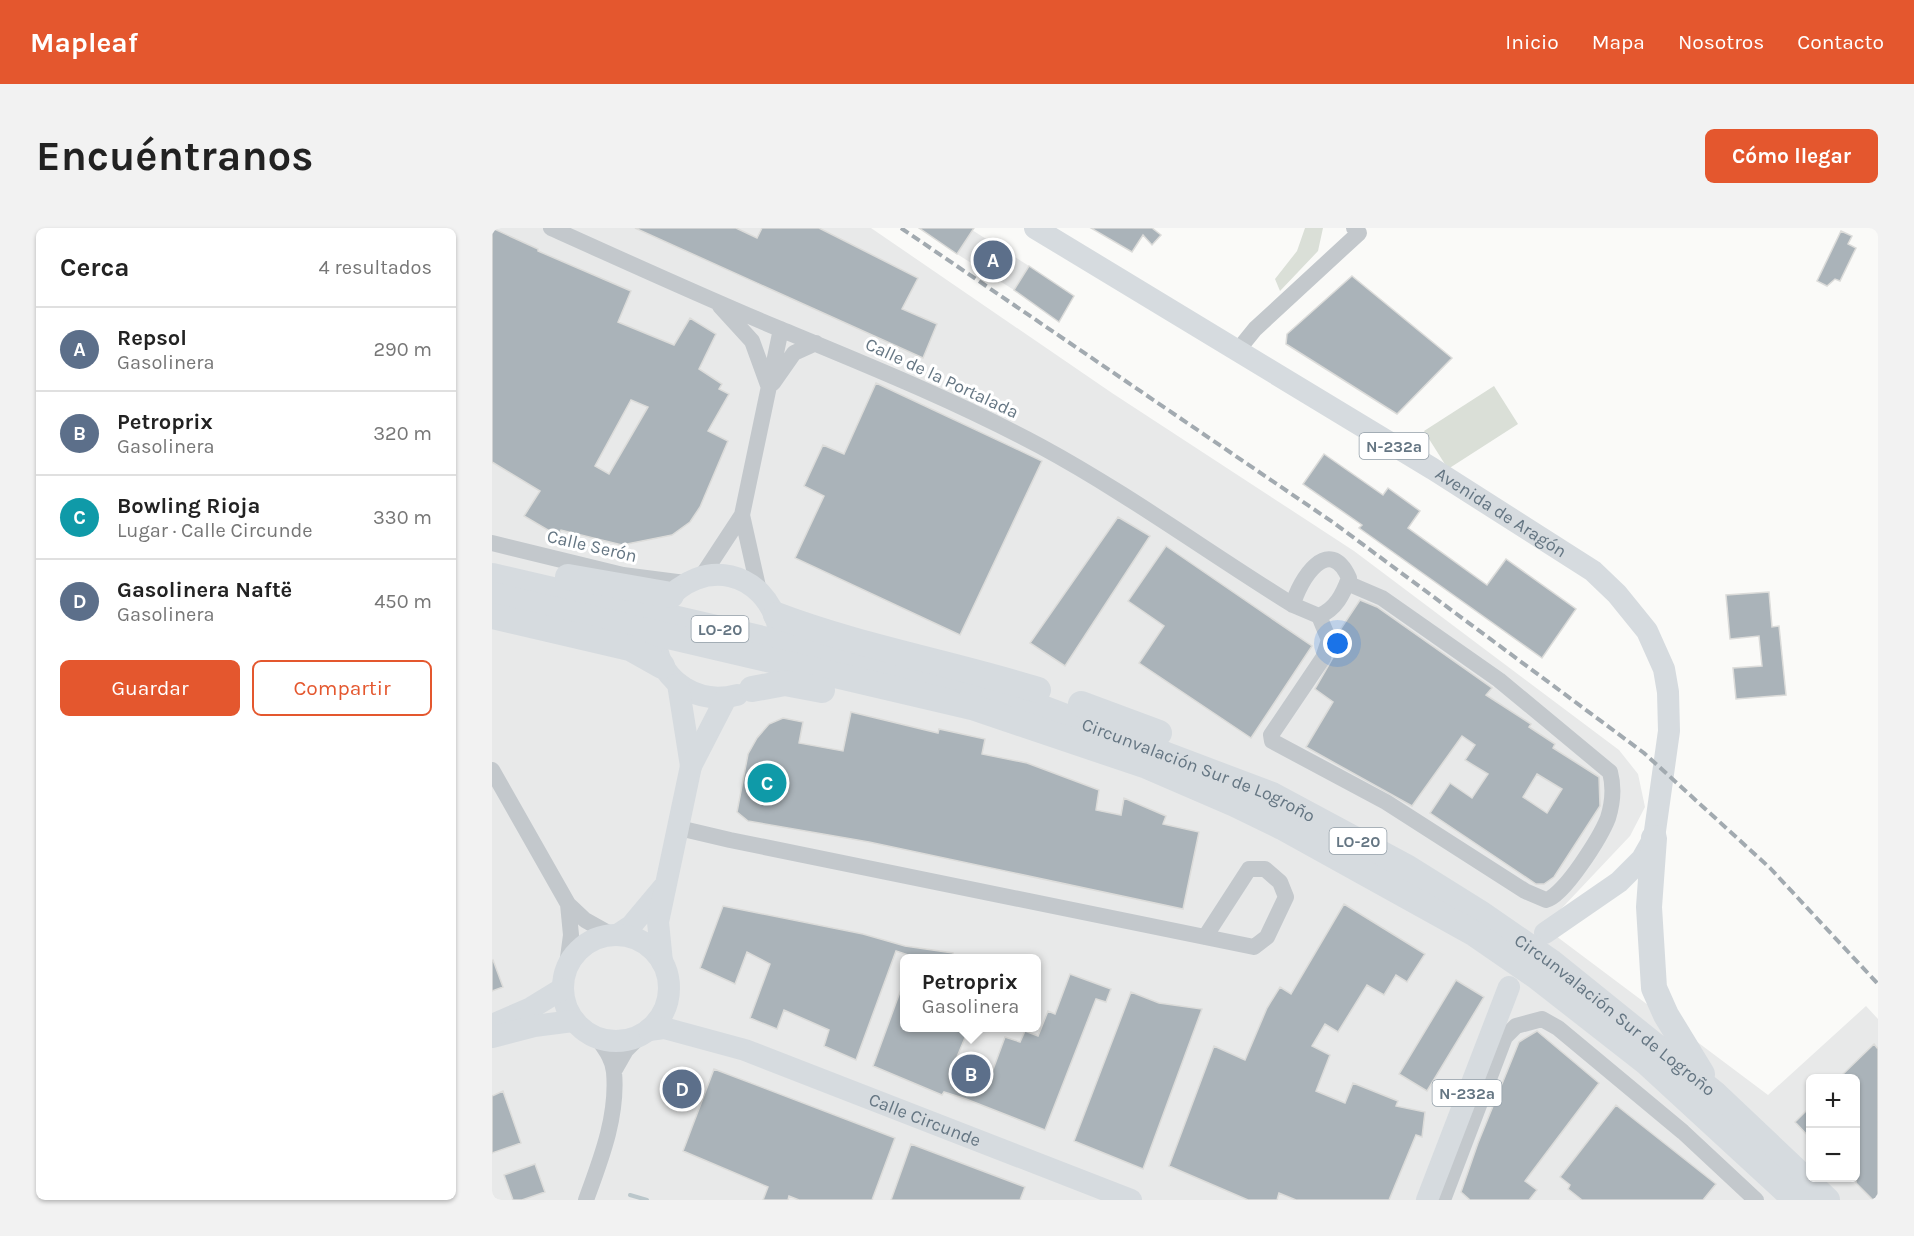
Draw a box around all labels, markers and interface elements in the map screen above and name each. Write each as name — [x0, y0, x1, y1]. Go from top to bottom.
text: Mapleaf — [30, 26, 138, 59]
text: Inicio — [1505, 30, 1559, 54]
text: Mapa — [1592, 30, 1645, 54]
text: Nosotros — [1678, 30, 1764, 54]
text: Contacto — [1797, 30, 1884, 54]
button: Cómo llegar — [1705, 129, 1878, 183]
text: Encuéntranos — [36, 131, 314, 181]
pin: A — [974, 237, 1012, 282]
text: Cerca — [60, 252, 129, 283]
text: 4 resultados — [319, 256, 432, 279]
text: Repsol — [117, 325, 187, 351]
street label: Calle de la Portalada — [862, 333, 1022, 423]
text: A — [73, 338, 86, 361]
text: 290 m — [373, 338, 432, 361]
text: Gasolinera — [117, 351, 214, 374]
text: Petroprix — [117, 409, 213, 435]
text: B — [73, 422, 86, 445]
text: 320 m — [373, 422, 432, 445]
road number: N-232a — [1360, 433, 1428, 459]
text: Gasolinera — [117, 435, 214, 458]
street label: Avenida de Aragón — [1431, 462, 1571, 562]
text: Bowling Rioja — [117, 493, 260, 519]
text: C — [73, 506, 86, 529]
text: 330 m — [373, 506, 432, 529]
text: Lugar · Calle Circunde — [117, 519, 313, 542]
street label: Calle Serón — [545, 525, 639, 567]
text: Gasolinera Naftë — [117, 577, 292, 603]
text: D — [73, 590, 86, 613]
text: 450 m — [374, 590, 432, 613]
text: Gasolinera — [117, 603, 214, 626]
road number: LO-20 — [692, 616, 748, 642]
your location — [1323, 629, 1352, 658]
button: Guardar — [60, 660, 240, 716]
button: Compartir — [252, 660, 432, 716]
street label: Circunvalación Sur de Logroño — [1079, 713, 1319, 827]
pin: C — [748, 760, 786, 806]
road number: LO-20 — [1330, 828, 1386, 854]
street label: Circunvalación Sur de Logroño — [1510, 929, 1720, 1101]
popup — [900, 954, 1041, 1032]
text: Petroprix — [922, 969, 1017, 995]
text: Gasolinera — [922, 995, 1019, 1018]
pin: B — [952, 1052, 990, 1096]
pin: D — [662, 1066, 702, 1112]
map controls — [1806, 1074, 1860, 1182]
button: + — [1806, 1074, 1860, 1128]
road number: N-232a — [1432, 1080, 1502, 1106]
street label: Calle Circunde — [866, 1088, 984, 1152]
button: − — [1806, 1128, 1860, 1182]

